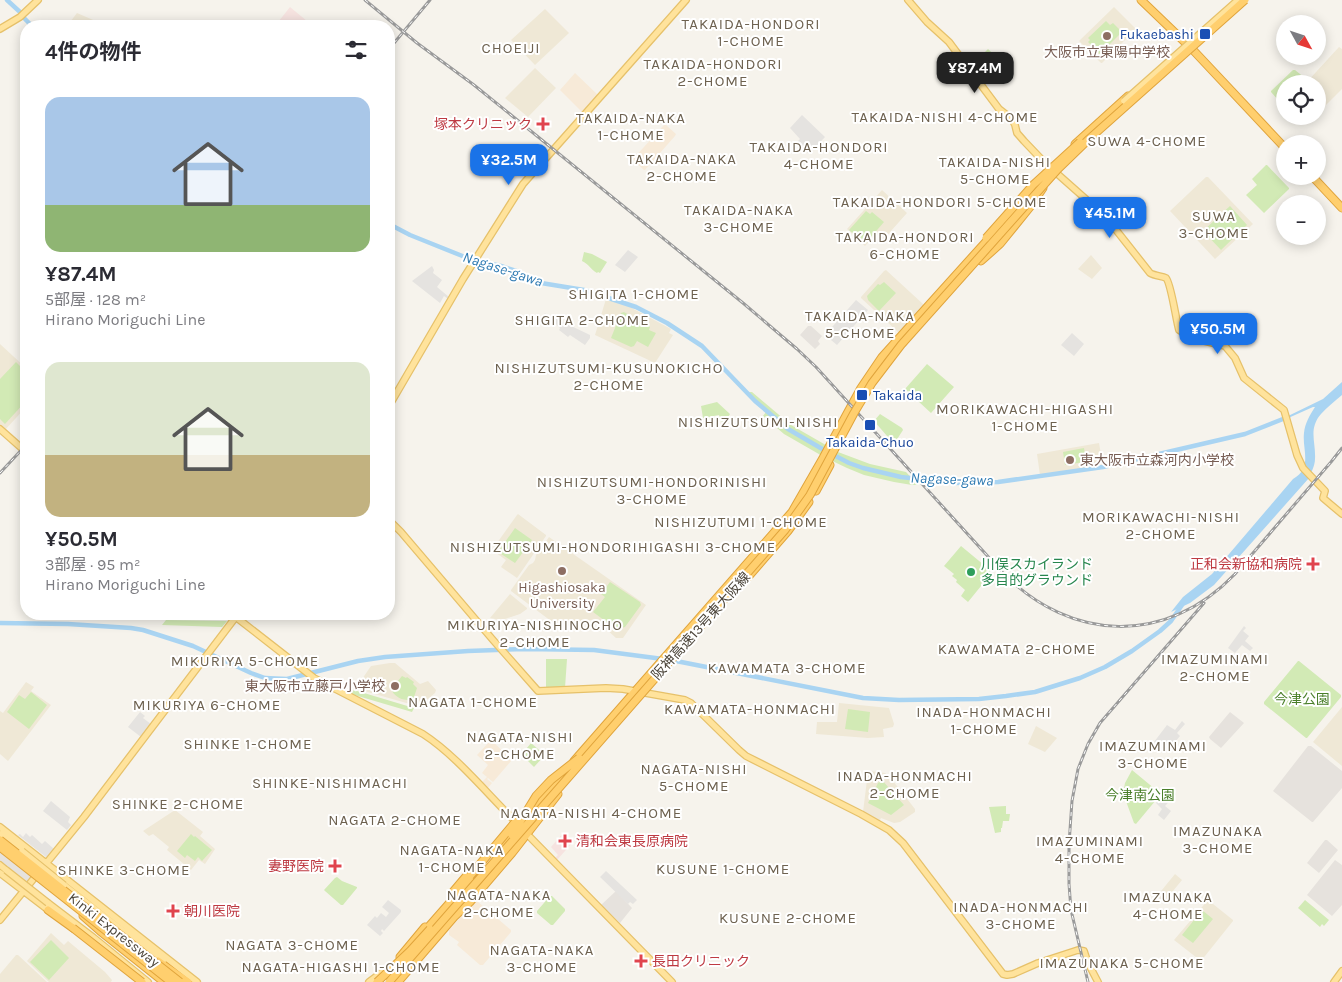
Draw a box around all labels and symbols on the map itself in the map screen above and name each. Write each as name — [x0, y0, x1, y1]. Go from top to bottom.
district label: TAKAIDA-HONDORI 1-CHOME — [681, 15, 821, 50]
north arrow — [1276, 15, 1326, 65]
place label: Fukaebashi — [1120, 26, 1194, 43]
marker: Fukaebashi — [1198, 27, 1212, 41]
marker: 大阪市立東陽中学校 — [1101, 30, 1113, 42]
district label: CHOEIJI — [482, 39, 540, 57]
place label: 大阪市立東陽中学校 — [1044, 44, 1170, 61]
pin: ¥87.4M — [934, 52, 1016, 94]
district label: TAKAIDA-HONDORI 2-CHOME — [643, 55, 783, 90]
district label: TAKAIDA-NISHI 4-CHOME — [851, 108, 1039, 126]
district label: TAKAIDA-NAKA 1-CHOME — [576, 109, 686, 144]
place label: 塚本クリニック — [434, 116, 532, 133]
marker: 塚本クリニック — [536, 117, 550, 131]
district label: SUWA 4-CHOME — [1087, 132, 1207, 150]
district label: TAKAIDA-HONDORI 4-CHOME — [749, 138, 889, 173]
pin: ¥32.5M — [468, 144, 550, 186]
district label: TAKAIDA-NAKA 2-CHOME — [627, 150, 737, 185]
district label: TAKAIDA-NISHI 5-CHOME — [939, 153, 1051, 188]
district label: TAKAIDA-HONDORI 5-CHOME — [833, 193, 1047, 211]
pin: ¥45.1M — [1069, 196, 1151, 239]
district label: TAKAIDA-NAKA 3-CHOME — [684, 201, 794, 236]
district label: SUWA 3-CHOME — [1178, 207, 1250, 242]
district label: TAKAIDA-HONDORI 6-CHOME — [835, 228, 975, 263]
water label: Nagase-gawa — [461, 248, 545, 290]
district label: SHIGITA 1-CHOME — [568, 285, 700, 303]
district label: TAKAIDA-NAKA 5-CHOME — [805, 307, 915, 342]
district label: SHIGITA 2-CHOME — [514, 311, 650, 329]
pin: ¥50.5M — [1177, 312, 1259, 355]
district label: NISHIZUTSUMI-KUSUNOKICHO 2-CHOME — [495, 359, 723, 394]
place label: Takaida — [873, 387, 922, 404]
marker: Takaida — [855, 388, 869, 402]
district label: MORIKAWACHI-HIGASHI 1-CHOME — [936, 400, 1114, 435]
district label: NISHIZUTSUMI-NISHI — [678, 413, 838, 431]
marker: Takaida-Chuo — [863, 418, 877, 432]
place label: Takaida-Chuo — [826, 434, 914, 451]
place label: 東大阪市立森河内小学校 — [1080, 452, 1234, 469]
marker: 東大阪市立森河内小学校 — [1064, 454, 1076, 466]
water label: Nagase-gawa — [910, 469, 994, 489]
district label: NISHIZUTSUMI-HONDORINISHI 3-CHOME — [537, 473, 767, 508]
district label: MORIKAWACHI-NISHI 2-CHOME — [1082, 508, 1240, 543]
district label: NISHIZUTUMI 1-CHOME — [654, 513, 828, 531]
district label: NISHIZUTSUMI-HONDORIHIGASHI 3-CHOME — [450, 538, 776, 556]
place label: 川俣スカイランド 多目的グラウンド — [981, 556, 1093, 589]
place label: 正和会新協和病院 — [1190, 556, 1302, 573]
marker: 正和会新協和病院 — [1306, 557, 1320, 571]
marker: Higashiosaka University — [556, 565, 568, 577]
marker: 川俣スカイランド 多目的グラウンド — [965, 566, 977, 578]
street label: 阪神高速13号東大阪線 — [648, 569, 754, 683]
place label: Higashiosaka University — [518, 579, 606, 612]
district label: MIKURIYA-NISHINOCHO 2-CHOME — [447, 616, 623, 651]
district label: KAWAMATA 2-CHOME — [938, 640, 1096, 658]
district label: IMAZUMINAMI 2-CHOME — [1161, 650, 1269, 685]
district label: MIKURIYA 5-CHOME — [171, 652, 319, 670]
district label: KAWAMATA 3-CHOME — [708, 659, 866, 677]
place label: 東大阪市立藤戸小学校 — [245, 678, 385, 695]
marker: 東大阪市立藤戸小学校 — [389, 680, 401, 692]
park label: 今津公園 — [1274, 691, 1330, 708]
district label: NAGATA 1-CHOME — [408, 693, 538, 711]
district label: MIKURIYA 6-CHOME — [133, 696, 281, 714]
district label: KAWAMATA-HONMACHI — [664, 700, 836, 718]
district label: INADA-HONMACHI 1-CHOME — [916, 703, 1052, 738]
district label: NAGATA-NISHI 2-CHOME — [466, 728, 574, 763]
district label: SHINKE 1-CHOME — [184, 735, 312, 753]
district label: IMAZUMINAMI 3-CHOME — [1099, 737, 1207, 772]
district label: NAGATA-NISHI 5-CHOME — [640, 760, 748, 795]
district label: INADA-HONMACHI 2-CHOME — [837, 767, 973, 802]
district label: SHINKE-NISHIMACHI — [252, 774, 408, 792]
park label: 今津南公園 — [1105, 787, 1175, 804]
district label: SHINKE 2-CHOME — [112, 795, 244, 813]
district label: NAGATA-NISHI 4-CHOME — [500, 804, 682, 822]
district label: NAGATA 2-CHOME — [328, 811, 462, 829]
district label: IMAZUNAKA 3-CHOME — [1173, 822, 1263, 857]
district label: IMAZUMINAMI 4-CHOME — [1036, 832, 1144, 867]
place label: 清和会東長原病院 — [576, 833, 688, 850]
marker: 清和会東長原病院 — [558, 834, 572, 848]
district label: NAGATA-NAKA 1-CHOME — [400, 841, 504, 876]
place label: 妻野医院 — [268, 858, 324, 875]
marker: 妻野医院 — [328, 859, 342, 873]
district label: KUSUNE 1-CHOME — [656, 860, 790, 878]
district label: SHINKE 3-CHOME — [58, 861, 190, 879]
district label: NAGATA-NAKA 2-CHOME — [447, 886, 551, 921]
district label: IMAZUNAKA 4-CHOME — [1123, 888, 1213, 923]
street label: Kinki Expressway — [65, 889, 163, 971]
district label: INADA-HONMACHI 3-CHOME — [953, 898, 1089, 933]
place label: 朝川医院 — [184, 903, 240, 920]
marker: 朝川医院 — [166, 904, 180, 918]
district label: KUSUNE 2-CHOME — [719, 909, 857, 927]
district label: NAGATA 3-CHOME — [225, 936, 359, 954]
district label: NAGATA-NAKA 3-CHOME — [490, 941, 594, 976]
place label: 長田クリニック — [652, 953, 750, 970]
marker: 長田クリニック — [634, 954, 648, 968]
district label: IMAZUNAKA 5-CHOME — [1039, 954, 1205, 972]
district label: NAGATA-HIGASHI 1-CHOME — [242, 958, 440, 976]

